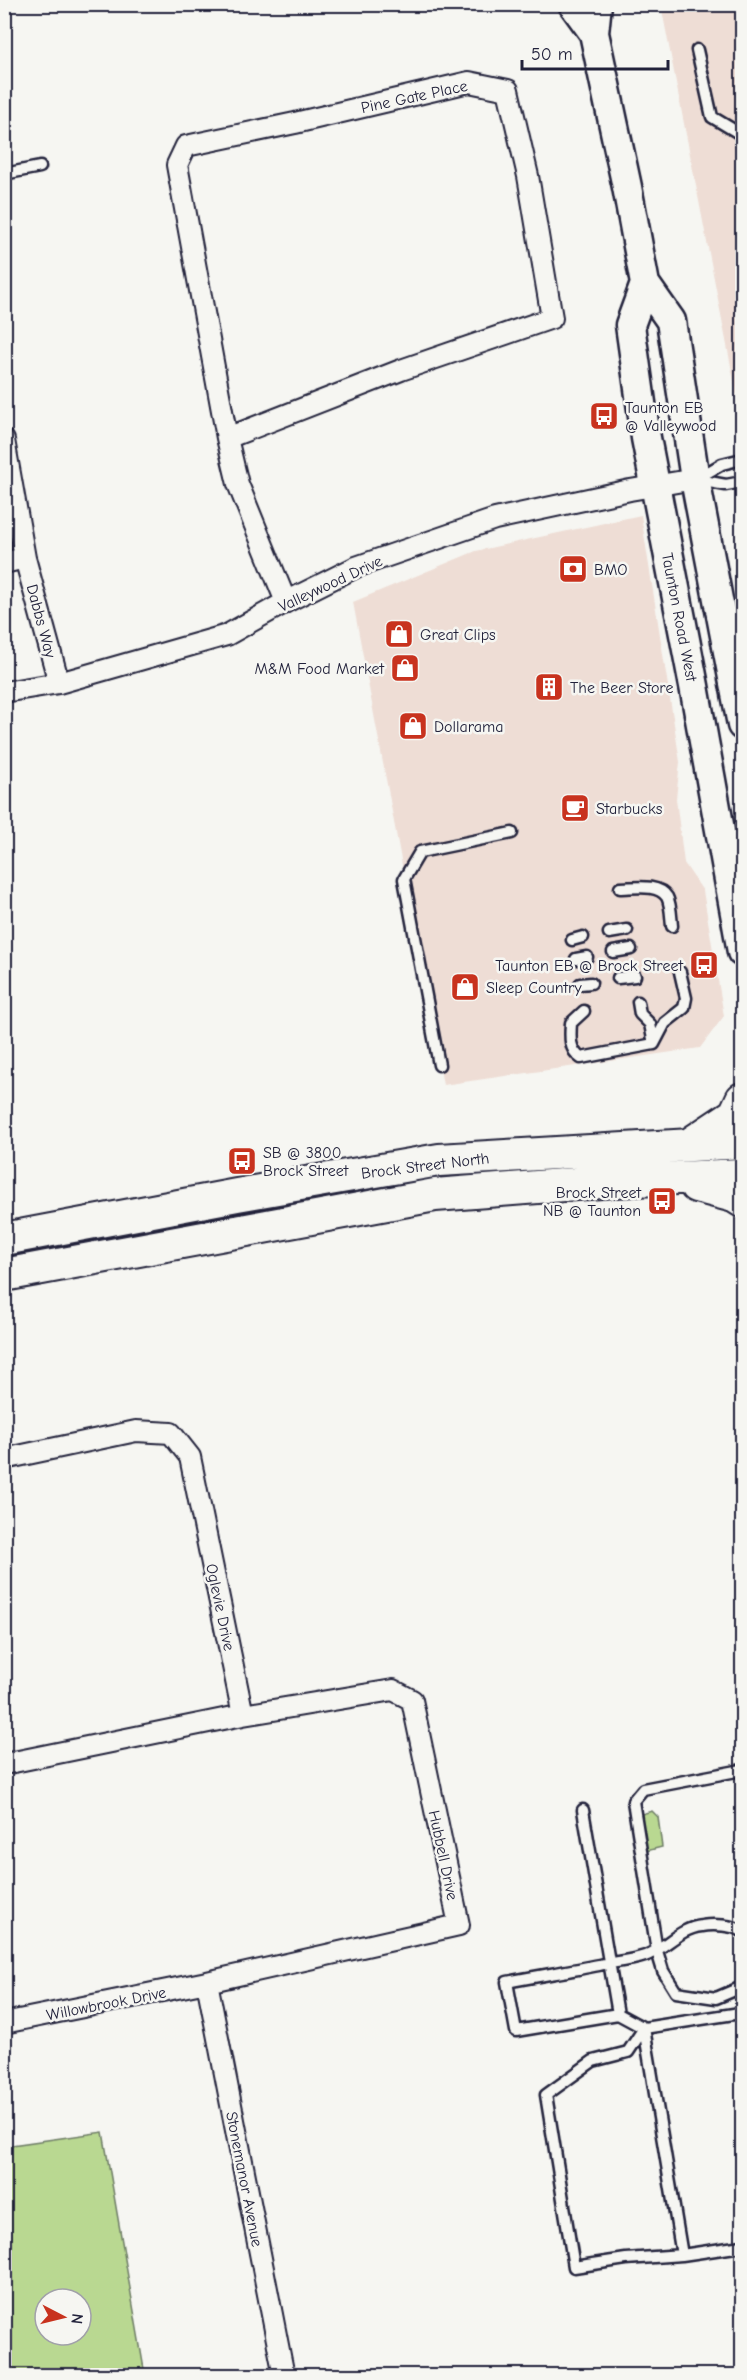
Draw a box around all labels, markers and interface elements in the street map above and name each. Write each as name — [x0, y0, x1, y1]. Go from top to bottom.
scale bar — [522, 33, 668, 71]
text: 50 m — [531, 44, 573, 65]
street label: Pine Gate Place — [359, 77, 469, 117]
place label: Taunton EB @ Valleywood — [625, 399, 716, 435]
bus stop icon: Taunton EB @ Valleywood — [588, 400, 620, 432]
street label: Taunton Road West — [658, 551, 700, 684]
street label: Valleywood Drive — [276, 552, 385, 616]
bank icon: BMO — [557, 553, 589, 585]
place label: BMO — [594, 561, 628, 579]
street label: Dabbs Way — [23, 582, 60, 661]
shop icon: Great Clips — [383, 618, 415, 650]
place label: Great Clips — [420, 626, 496, 644]
shop icon: M&M Food Market — [389, 652, 421, 684]
place label: M&M Food Market — [254, 660, 384, 678]
building icon: The Beer Store — [533, 671, 565, 703]
place label: The Beer Store — [570, 679, 673, 697]
shop icon: Dollarama — [397, 710, 429, 742]
place label: Dollarama — [434, 718, 504, 736]
cafe icon: Starbucks — [559, 792, 591, 824]
place label: Starbucks — [596, 800, 663, 818]
bus stop icon: Taunton EB @ Brock Street — [688, 949, 720, 981]
place label: Taunton EB @ Brock Street — [495, 957, 683, 975]
shop icon: Sleep Country — [449, 971, 481, 1003]
place label: Sleep Country — [486, 979, 582, 997]
place label: SB @ 3800 Brock Street — [263, 1144, 349, 1180]
bus stop icon: SB @ 3800 Brock Street — [226, 1145, 258, 1177]
street label: Brock Street North — [360, 1149, 490, 1183]
place label: Brock Street NB @ Taunton — [543, 1184, 641, 1220]
bus stop icon: Brock Street NB @ Taunton — [646, 1185, 678, 1217]
street label: Oglevie Drive — [202, 1562, 238, 1652]
street label: Hubbell Drive — [425, 1809, 461, 1902]
street label: Willowbrook Drive — [45, 1984, 168, 2024]
street label: Stonemanor Avenue — [222, 2110, 266, 2248]
north arrow — [33, 2287, 93, 2347]
text: N — [67, 2312, 86, 2325]

